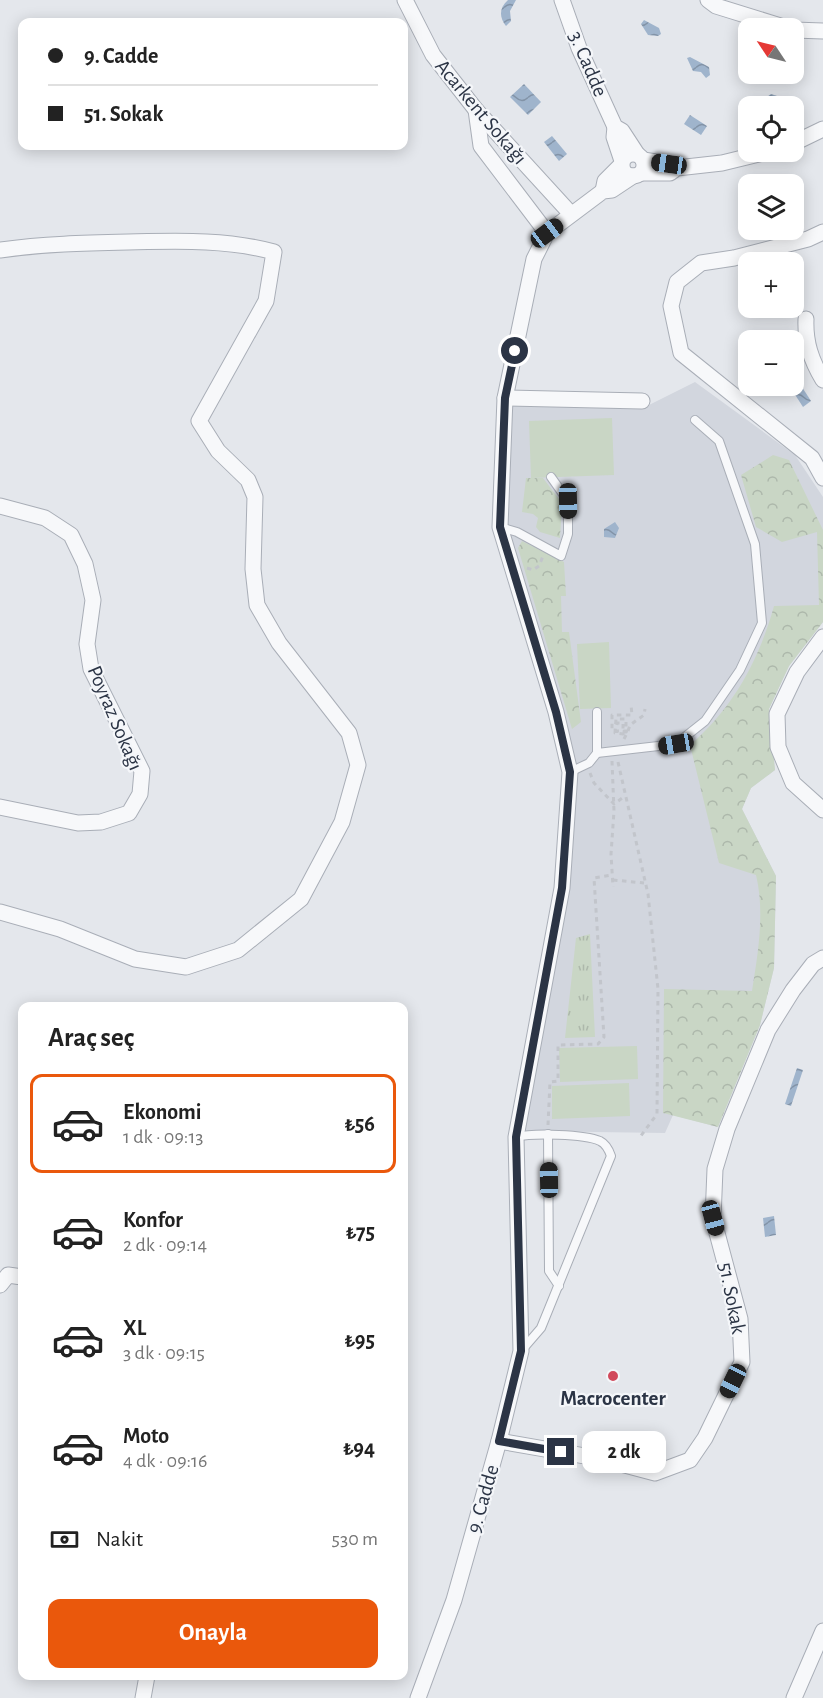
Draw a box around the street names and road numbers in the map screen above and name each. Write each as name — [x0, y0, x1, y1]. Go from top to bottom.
street label: 3. Cadde — [565, 28, 611, 100]
street label: Acarkent Sokağı — [431, 56, 531, 168]
street label: Poyraz Sokağı — [84, 663, 146, 773]
street label: 51. Sokak — [715, 1260, 749, 1336]
street label: 9. Cadde — [463, 1462, 503, 1536]

